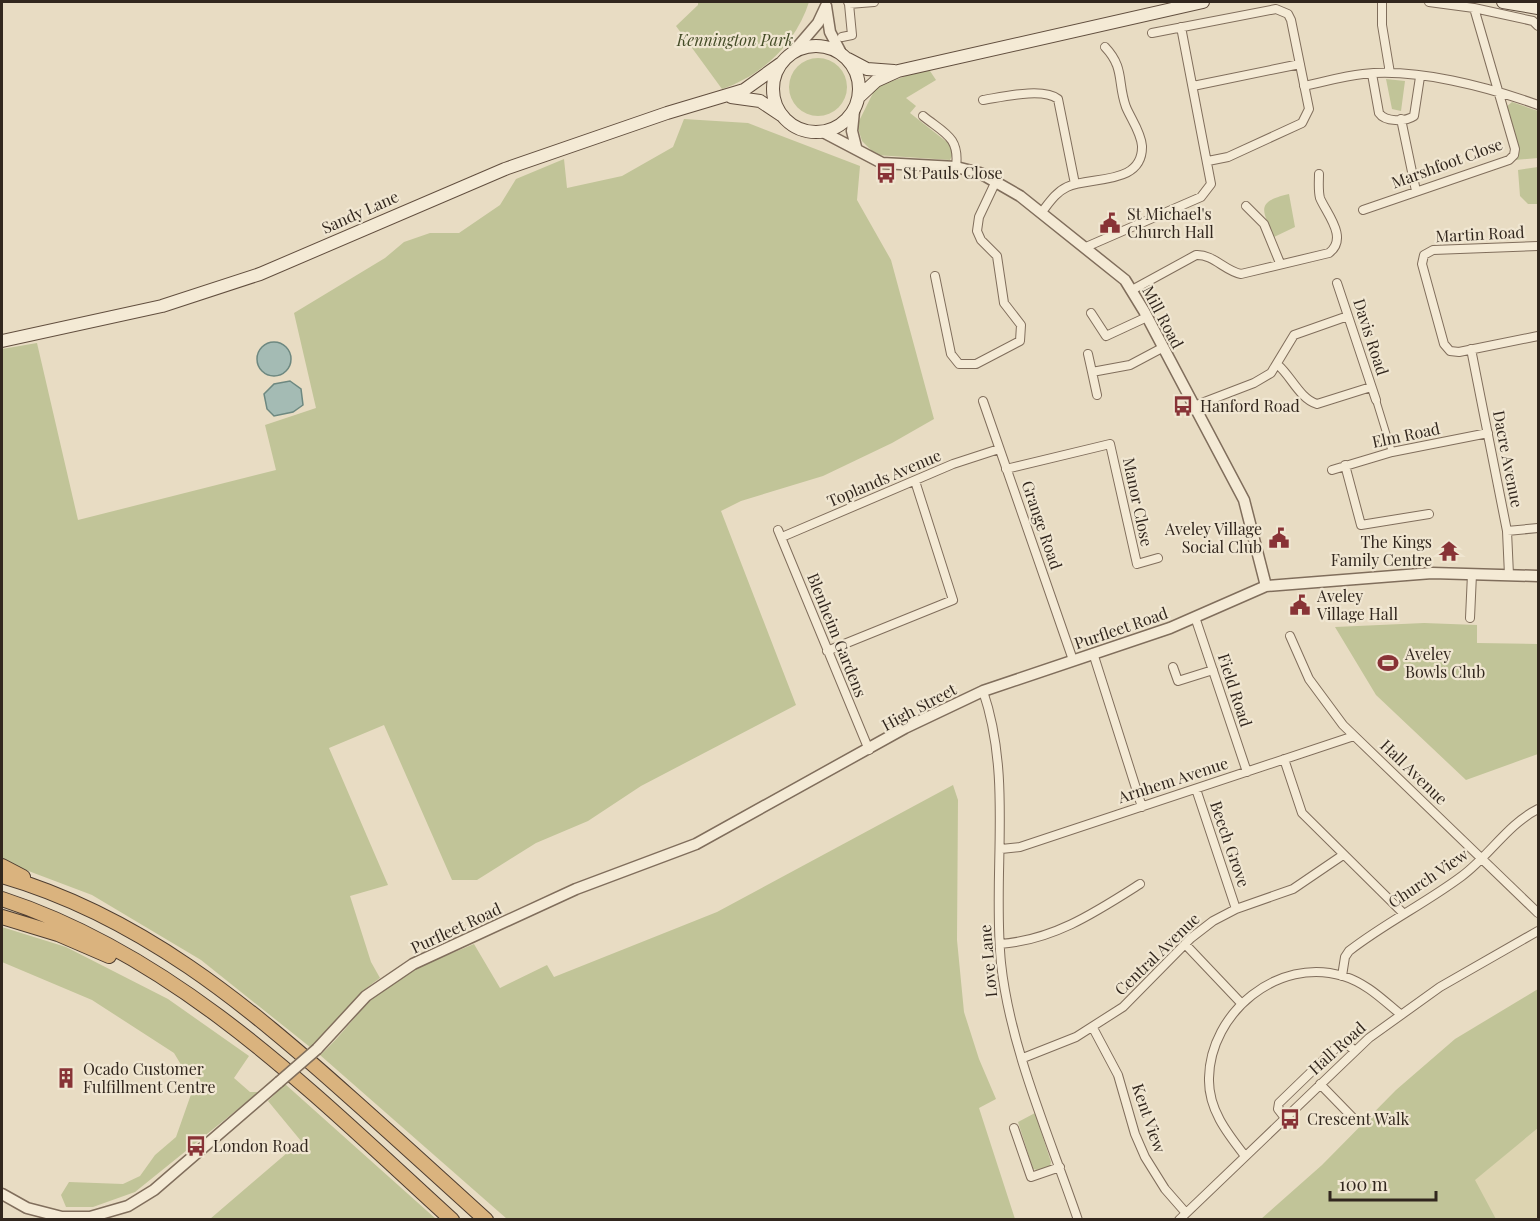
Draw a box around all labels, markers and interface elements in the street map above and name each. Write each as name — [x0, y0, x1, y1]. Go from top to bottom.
park label: Kennington Park — [676, 29, 793, 50]
street label: Marshfoot Close — [1388, 133, 1505, 192]
bus stop icon: St Pauls Close — [874, 161, 898, 185]
place label: St Pauls Close — [903, 162, 1003, 183]
street label: Sandy Lane — [318, 185, 402, 238]
place label: St Michael's Church Hall — [1127, 203, 1214, 242]
public building icon: St Michael's Church Hall — [1098, 211, 1122, 235]
street label: Martin Road — [1435, 221, 1525, 246]
street label: Mill Road — [1138, 282, 1189, 352]
street label: Davis Road — [1349, 296, 1394, 378]
bus stop icon: Hanford Road — [1171, 394, 1195, 418]
place label: Hanford Road — [1200, 395, 1300, 416]
street label: Dacre Avenue — [1489, 409, 1528, 509]
street label: Elm Road — [1370, 417, 1442, 452]
street label: Toplands Avenue — [824, 444, 944, 511]
street label: Manor Close — [1119, 456, 1158, 548]
street label: Grange Road — [1017, 478, 1067, 572]
place label: Aveley Village Social Club — [1164, 518, 1262, 557]
public building icon: Aveley Village Social Club — [1267, 526, 1291, 550]
place label: The Kings Family Centre — [1331, 531, 1432, 570]
temple icon: The Kings Family Centre — [1437, 539, 1461, 563]
street label: Blenheim Gardens — [803, 570, 872, 700]
place label: Aveley Village Hall — [1316, 585, 1398, 624]
public building icon: Aveley Village Hall — [1288, 593, 1312, 617]
street label: Purfleet Road — [1071, 602, 1170, 653]
place label: Aveley Bowls Club — [1404, 643, 1485, 682]
street label: Field Road — [1214, 650, 1257, 729]
sports icon: Aveley Bowls Club — [1376, 651, 1400, 675]
street label: High Street — [878, 678, 960, 735]
street label: Hall Avenue — [1376, 734, 1452, 809]
street label: Arnhem Avenue — [1114, 752, 1231, 808]
street label: Beech Grove — [1206, 798, 1255, 890]
street label: Church View — [1384, 843, 1472, 912]
street label: Purfleet Road — [407, 897, 504, 958]
street label: Central Avenue — [1110, 908, 1204, 999]
street label: Love Lane — [974, 924, 1001, 998]
street label: Hall Road — [1304, 1017, 1370, 1079]
place label: Ocado Customer Fulfillment Centre — [83, 1058, 216, 1097]
building icon: Ocado Customer Fulfillment Centre — [54, 1066, 78, 1090]
street label: Kent View — [1128, 1081, 1171, 1156]
bus stop icon: Crescent Walk — [1278, 1107, 1302, 1131]
place label: Crescent Walk — [1307, 1108, 1410, 1129]
bus stop icon: London Road — [184, 1134, 208, 1158]
place label: London Road — [213, 1135, 309, 1156]
scale bar — [1330, 1164, 1436, 1202]
text: 100 m — [1339, 1172, 1388, 1196]

